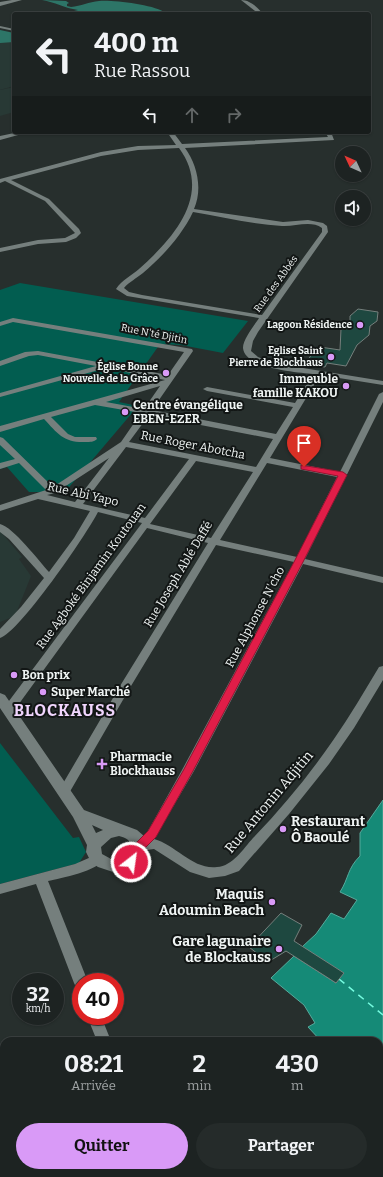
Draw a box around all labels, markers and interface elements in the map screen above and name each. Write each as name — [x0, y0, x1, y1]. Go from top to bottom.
text: 400 m — [94, 26, 178, 59]
icon: left — [28, 28, 80, 80]
text: Rue Rassou — [94, 60, 190, 82]
icon: left — [139, 104, 161, 126]
icon: ahead — [181, 104, 203, 126]
icon: right — [223, 104, 245, 126]
north arrow — [335, 146, 371, 182]
map controls — [335, 146, 371, 226]
button: sound — [335, 190, 371, 226]
street label: Rue des Abbés — [251, 253, 301, 315]
place label: Lagoon Résidence — [267, 318, 353, 331]
marker: Lagoon Résidence — [355, 320, 365, 330]
street label: Rue N'té Djitin — [120, 322, 189, 346]
place label: Eglise Saint Pierre de Blockhaus — [229, 345, 323, 369]
marker: Eglise Saint Pierre de Blockhaus — [326, 352, 336, 362]
place label: Église Bonne Nouvelle de la Grâce — [63, 359, 159, 385]
marker: Église Bonne Nouvelle de la Grâce — [161, 368, 171, 378]
place label: Immeuble famille KAKOU — [253, 372, 338, 400]
marker: Immeuble famille KAKOU — [341, 381, 351, 391]
place label: Centre évangélique EBEN-EZER — [133, 398, 243, 426]
marker: Centre évangélique EBEN-EZER — [120, 407, 130, 417]
pin — [287, 426, 321, 467]
street label: Rue Roger Abotcha — [140, 428, 247, 462]
icon: arrive — [293, 432, 315, 454]
street label: Rue Abi Yapo — [46, 479, 120, 509]
street label: Rue Agboké Binjamin Koutouan — [33, 500, 149, 652]
street label: Rue Joseph Ablé Daffé — [141, 518, 215, 630]
street label: Rue Alphonse N'cho — [223, 564, 288, 670]
place label: Bon prix — [22, 668, 70, 682]
marker: Bon prix — [9, 670, 19, 680]
place label: Super Marché — [51, 685, 131, 699]
marker: Super Marché — [38, 687, 48, 697]
district label: BLOCKAUSS — [14, 701, 116, 720]
street label: Rue Antonin Adjitin — [221, 747, 317, 857]
place label: Pharmacie Blockhauss — [110, 750, 175, 778]
marker: Pharmacie Blockhauss — [97, 759, 107, 769]
place label: Restaurant Ô Baoulé — [291, 813, 366, 846]
marker: Restaurant Ô Baoulé — [278, 824, 288, 834]
position arrow — [110, 841, 152, 883]
place label: Maquis Adoumin Beach — [159, 886, 264, 919]
marker: Maquis Adoumin Beach — [267, 897, 277, 907]
place label: Gare lagunaire de Blockauss — [172, 933, 271, 966]
marker: Gare lagunaire de Blockauss — [274, 944, 284, 954]
speed limit sign: 40 — [72, 973, 124, 1025]
text: 32 — [27, 982, 49, 1006]
text: km/h — [26, 1003, 50, 1015]
text: 08:21 — [64, 1050, 123, 1078]
text: 2 — [192, 1050, 206, 1078]
text: 430 — [275, 1050, 319, 1078]
text: Arrivée — [71, 1078, 116, 1093]
text: min — [187, 1078, 212, 1093]
text: m — [291, 1078, 303, 1093]
button: Quitter — [16, 1123, 188, 1169]
button: Partager — [196, 1123, 367, 1169]

